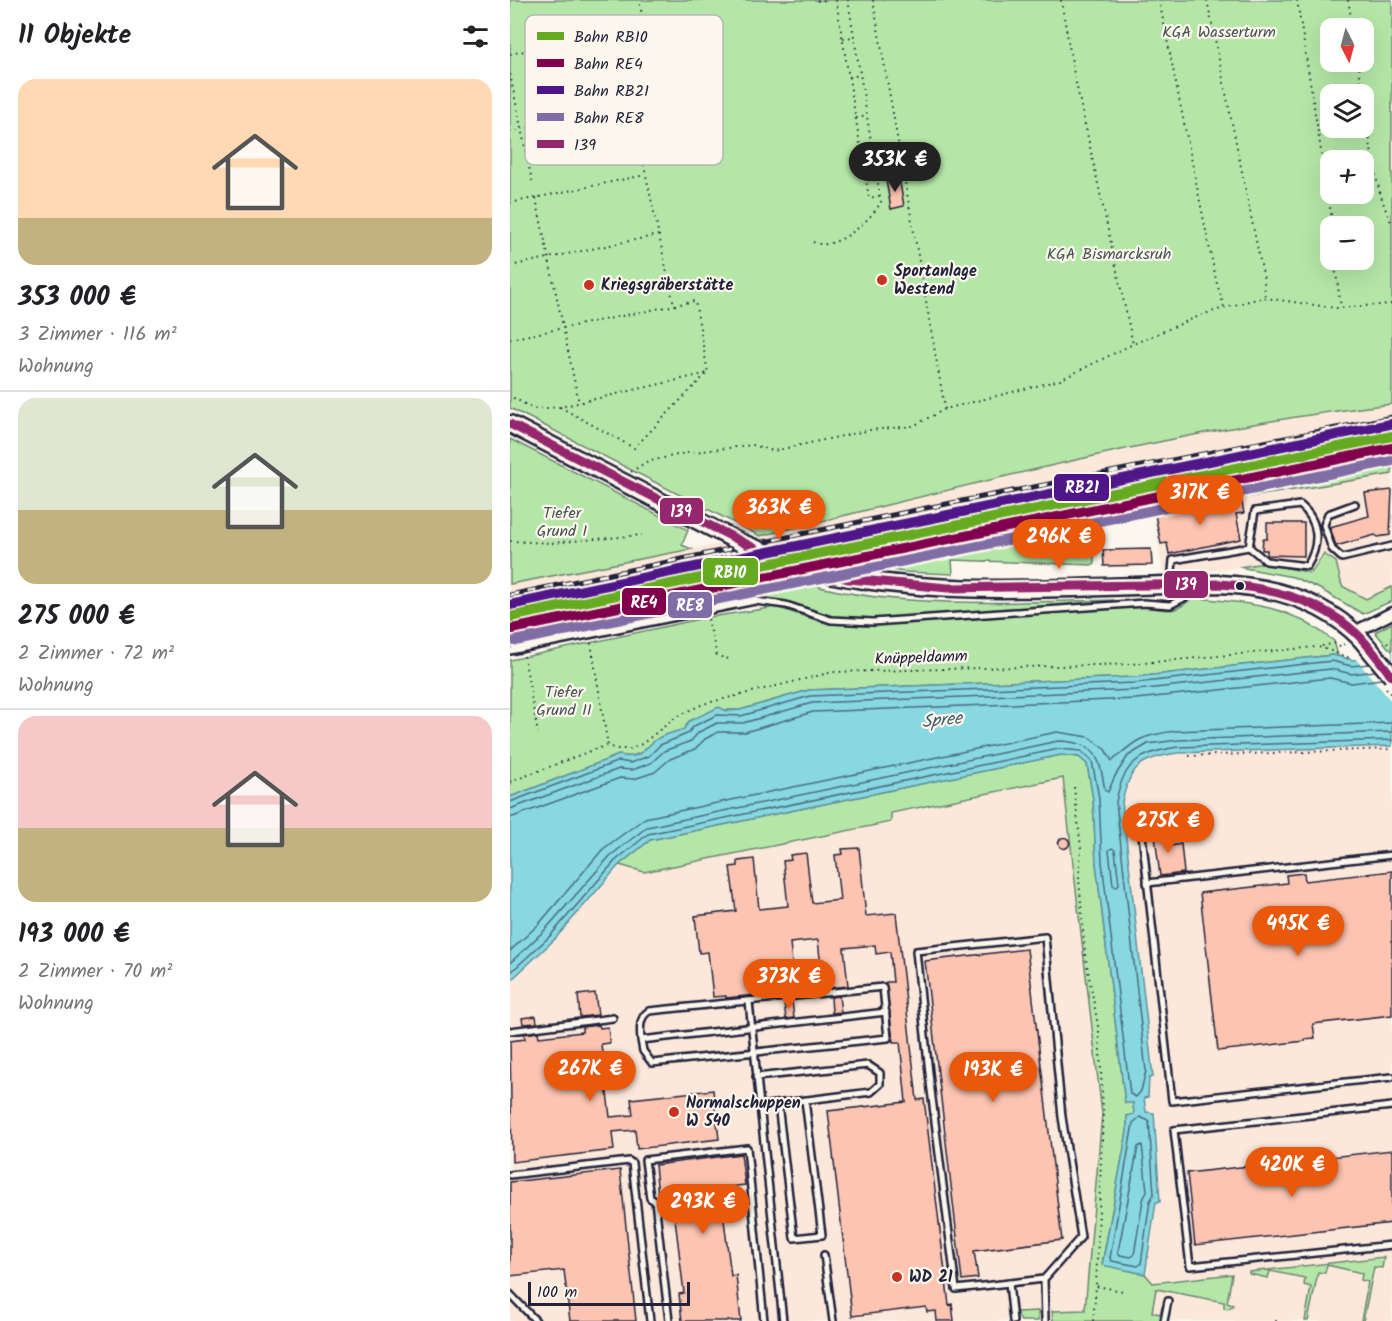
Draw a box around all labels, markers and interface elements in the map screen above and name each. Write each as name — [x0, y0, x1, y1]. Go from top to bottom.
text: 11 Objekte — [18, 15, 131, 57]
legend — [525, 15, 723, 165]
north arrow — [1320, 18, 1374, 72]
map controls — [1320, 18, 1374, 270]
icon: filters — [459, 20, 492, 53]
park label: KGA Wasserturm — [1162, 20, 1276, 45]
text: Bahn RB10 — [574, 25, 648, 50]
text: Bahn RE4 — [574, 52, 643, 77]
text: Bahn RB21 — [574, 79, 649, 104]
button: layers — [1320, 84, 1374, 138]
text: Bahn RE8 — [574, 106, 644, 131]
icon: home — [201, 118, 309, 226]
text: 139 — [574, 133, 596, 158]
pin: 353K € — [846, 142, 944, 193]
text: 353K € — [863, 145, 927, 177]
button: + — [1320, 150, 1374, 204]
button: − — [1320, 216, 1374, 270]
park label: KGA Bismarcksruh — [1047, 242, 1171, 267]
place label: Sportanlage Westend — [894, 259, 977, 302]
place label: Kriegsgräberstätte — [601, 273, 733, 298]
marker: Sportanlage Westend — [875, 273, 889, 287]
text: 353 000 € — [18, 277, 136, 319]
marker: Kriegsgräberstätte — [582, 278, 596, 292]
text: 3 Zimmer · 116 m² — [18, 319, 177, 351]
text: Wohnung — [18, 351, 94, 383]
icon: home — [201, 437, 309, 545]
line badge: RB21 — [1053, 473, 1110, 502]
pin: 317K € — [1151, 475, 1249, 526]
text: RB21 — [1065, 476, 1099, 501]
text: 317K € — [1171, 478, 1229, 510]
pin: 363K € — [730, 490, 828, 541]
text: 363K € — [746, 493, 812, 525]
line badge: 139 — [659, 497, 704, 525]
text: 139 — [670, 500, 692, 525]
park label: Tiefer Grund I — [537, 501, 587, 544]
pin: 296K € — [1010, 519, 1108, 570]
text: 296K € — [1026, 522, 1092, 554]
line badge: RB10 — [702, 557, 759, 586]
text: RB10 — [714, 561, 747, 586]
line badge: 139 — [1163, 570, 1209, 599]
text: 139 — [1175, 573, 1197, 598]
unlabelled marker — [1234, 580, 1246, 592]
line badge: RE4 — [621, 587, 667, 616]
text: RE4 — [630, 591, 658, 616]
line badge: RE8 — [667, 591, 713, 619]
text: RE8 — [676, 594, 704, 619]
text: 275 000 € — [18, 596, 135, 638]
text: 2 Zimmer · 72 m² — [18, 638, 174, 670]
street label: Knüppeldamm — [874, 644, 968, 672]
text: Wohnung — [18, 670, 94, 702]
park label: Tiefer Grund II — [536, 680, 592, 723]
water label: Spree — [920, 704, 965, 738]
icon: home — [201, 755, 309, 863]
pin: 275K € — [1119, 803, 1217, 854]
text: 275K € — [1136, 806, 1200, 838]
pin: 495K € — [1249, 906, 1347, 957]
text: 495K € — [1266, 909, 1330, 941]
text: 193 000 € — [18, 914, 130, 956]
text: 2 Zimmer · 70 m² — [18, 956, 172, 988]
pin: 373K € — [740, 959, 838, 1010]
text: 373K € — [757, 962, 821, 994]
text: Wohnung — [18, 988, 94, 1020]
pin: 267K € — [541, 1051, 639, 1102]
pin: 193K € — [944, 1052, 1042, 1103]
text: 267K € — [558, 1054, 622, 1086]
text: 193K € — [963, 1055, 1023, 1087]
place label: Normalschuppen W 540 — [686, 1091, 801, 1134]
marker: Normalschuppen W 540 — [667, 1105, 681, 1119]
pin: 420K € — [1243, 1147, 1341, 1198]
text: 420K € — [1259, 1150, 1325, 1182]
pin: 293K € — [654, 1184, 752, 1235]
text: 293K € — [670, 1187, 736, 1219]
place label: WD 21 — [909, 1265, 953, 1290]
marker: WD 21 — [890, 1270, 904, 1284]
scale bar — [528, 1279, 690, 1306]
text: 100 m — [537, 1280, 577, 1305]

